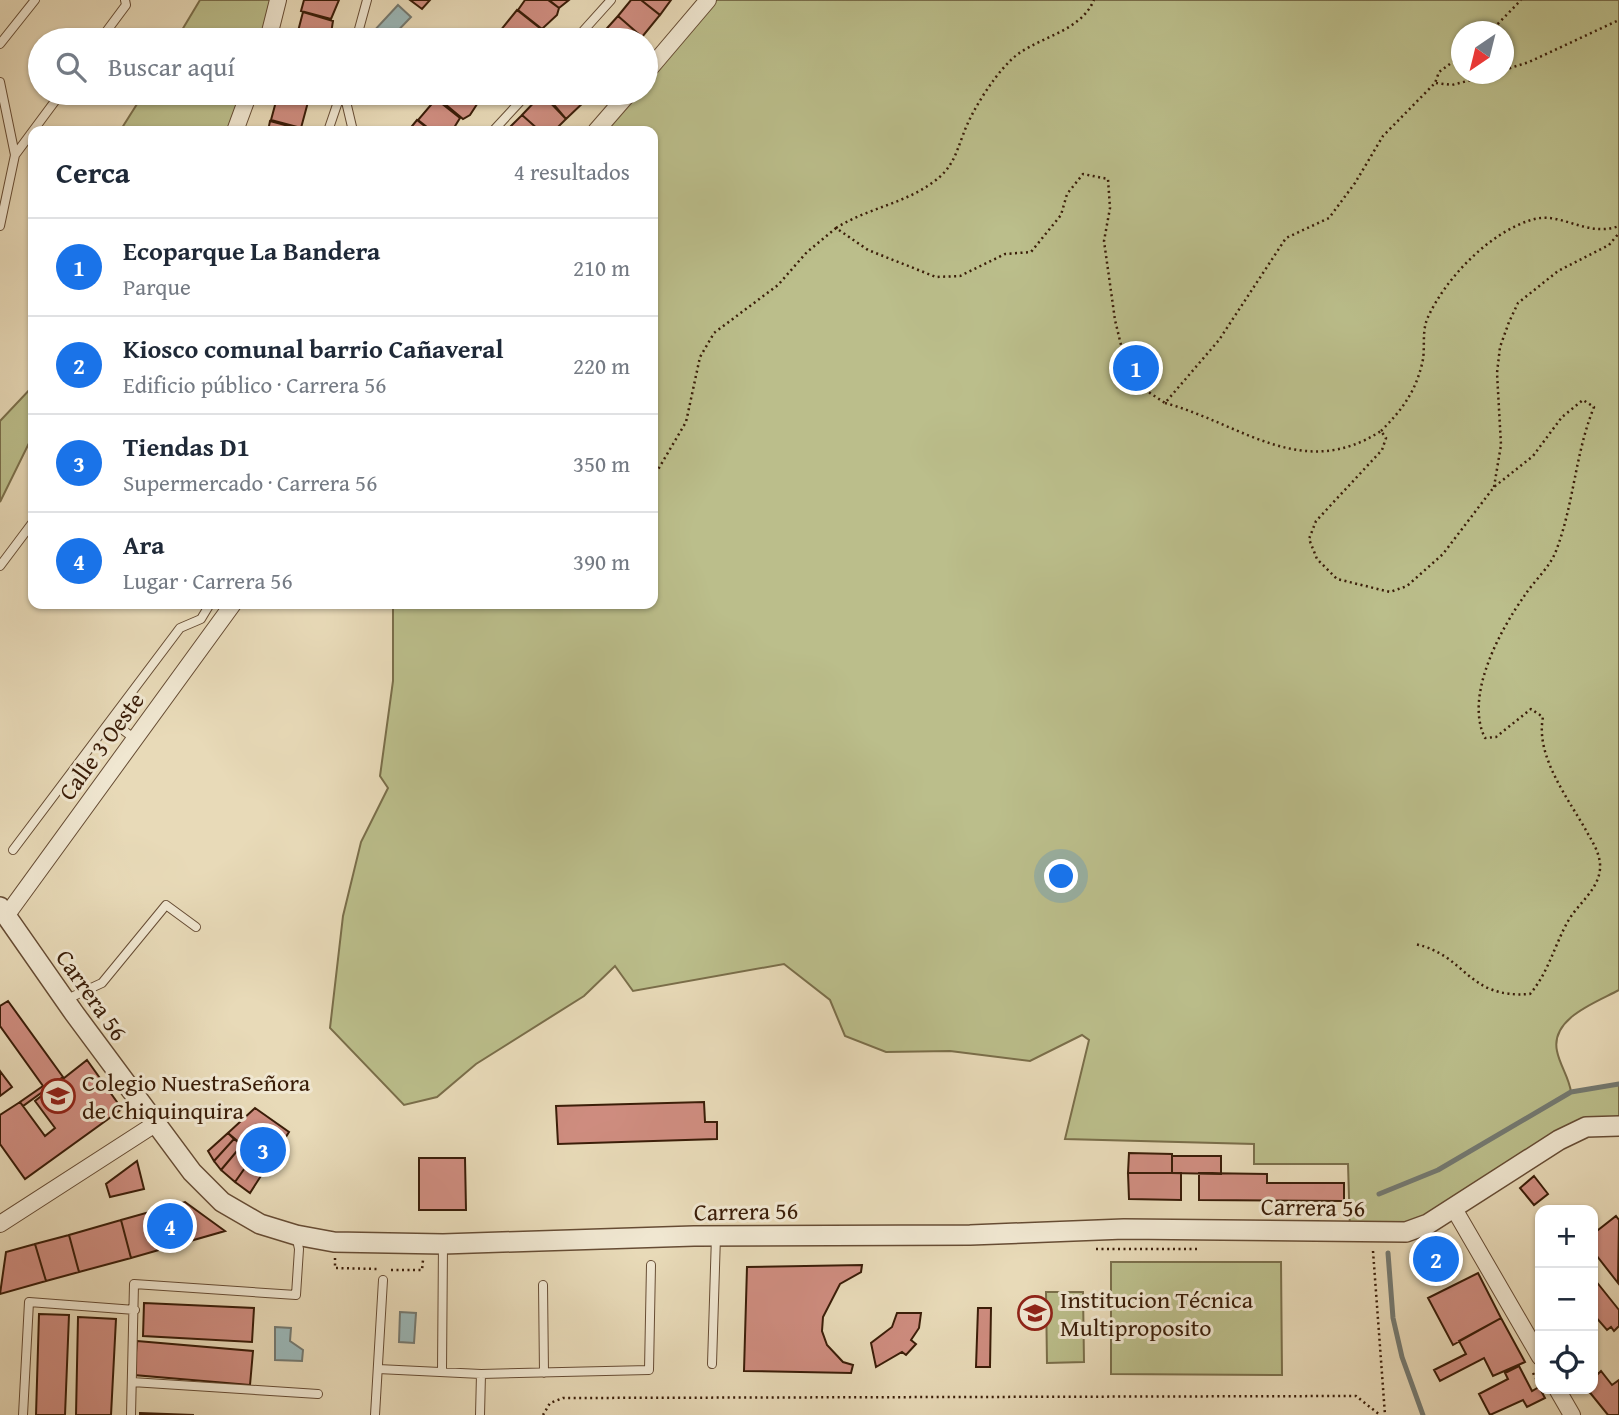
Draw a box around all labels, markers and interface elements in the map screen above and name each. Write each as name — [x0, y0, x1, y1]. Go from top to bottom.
north arrow — [1451, 21, 1514, 84]
search box — [28, 28, 658, 105]
text: Buscar aquí — [108, 47, 235, 86]
icon: search — [52, 48, 90, 86]
text: Cerca — [56, 150, 130, 194]
text: 4 resultados — [514, 155, 630, 188]
text: Ecoparque La Bandera — [123, 231, 380, 270]
text: 1 — [73, 251, 85, 284]
text: 210 m — [573, 251, 630, 284]
text: Parque — [123, 270, 191, 303]
text: Kiosco comunal barrio Cañaveral — [123, 329, 504, 368]
pin: 1 — [1113, 342, 1159, 394]
text: 2 — [73, 349, 85, 382]
text: 220 m — [573, 349, 630, 382]
text: Edificio público · Carrera 56 — [123, 368, 386, 401]
text: Tiendas D1 — [123, 427, 250, 466]
text: 3 — [73, 447, 85, 480]
text: 350 m — [573, 447, 630, 480]
text: Supermercado · Carrera 56 — [123, 466, 377, 499]
text: Ara — [123, 525, 165, 564]
text: 4 — [73, 545, 85, 578]
text: 390 m — [573, 545, 630, 578]
text: Lugar · Carrera 56 — [123, 564, 293, 597]
street label: Calle 3 Oeste — [50, 685, 152, 807]
your location — [1044, 859, 1078, 893]
street label: Carrera 56 — [48, 942, 136, 1048]
place label: Colegio NuestraSeñora de Chiquinquira — [82, 1065, 311, 1128]
school or university icon: Colegio NuestraSeñora de Chiquinquira — [39, 1077, 77, 1115]
pin: 3 — [240, 1124, 286, 1176]
street label: Carrera 56 — [1260, 1189, 1366, 1225]
street label: Carrera 56 — [693, 1193, 799, 1229]
pin: 4 — [147, 1200, 193, 1252]
map controls — [1535, 1205, 1598, 1394]
button: + — [1535, 1205, 1598, 1268]
pin: 2 — [1413, 1233, 1459, 1285]
button: − — [1535, 1268, 1598, 1331]
place label: Institucion Técnica Multiproposito — [1060, 1282, 1254, 1345]
school or university icon: Institucion Técnica Multiproposito — [1016, 1294, 1054, 1332]
button: locate — [1535, 1331, 1598, 1394]

